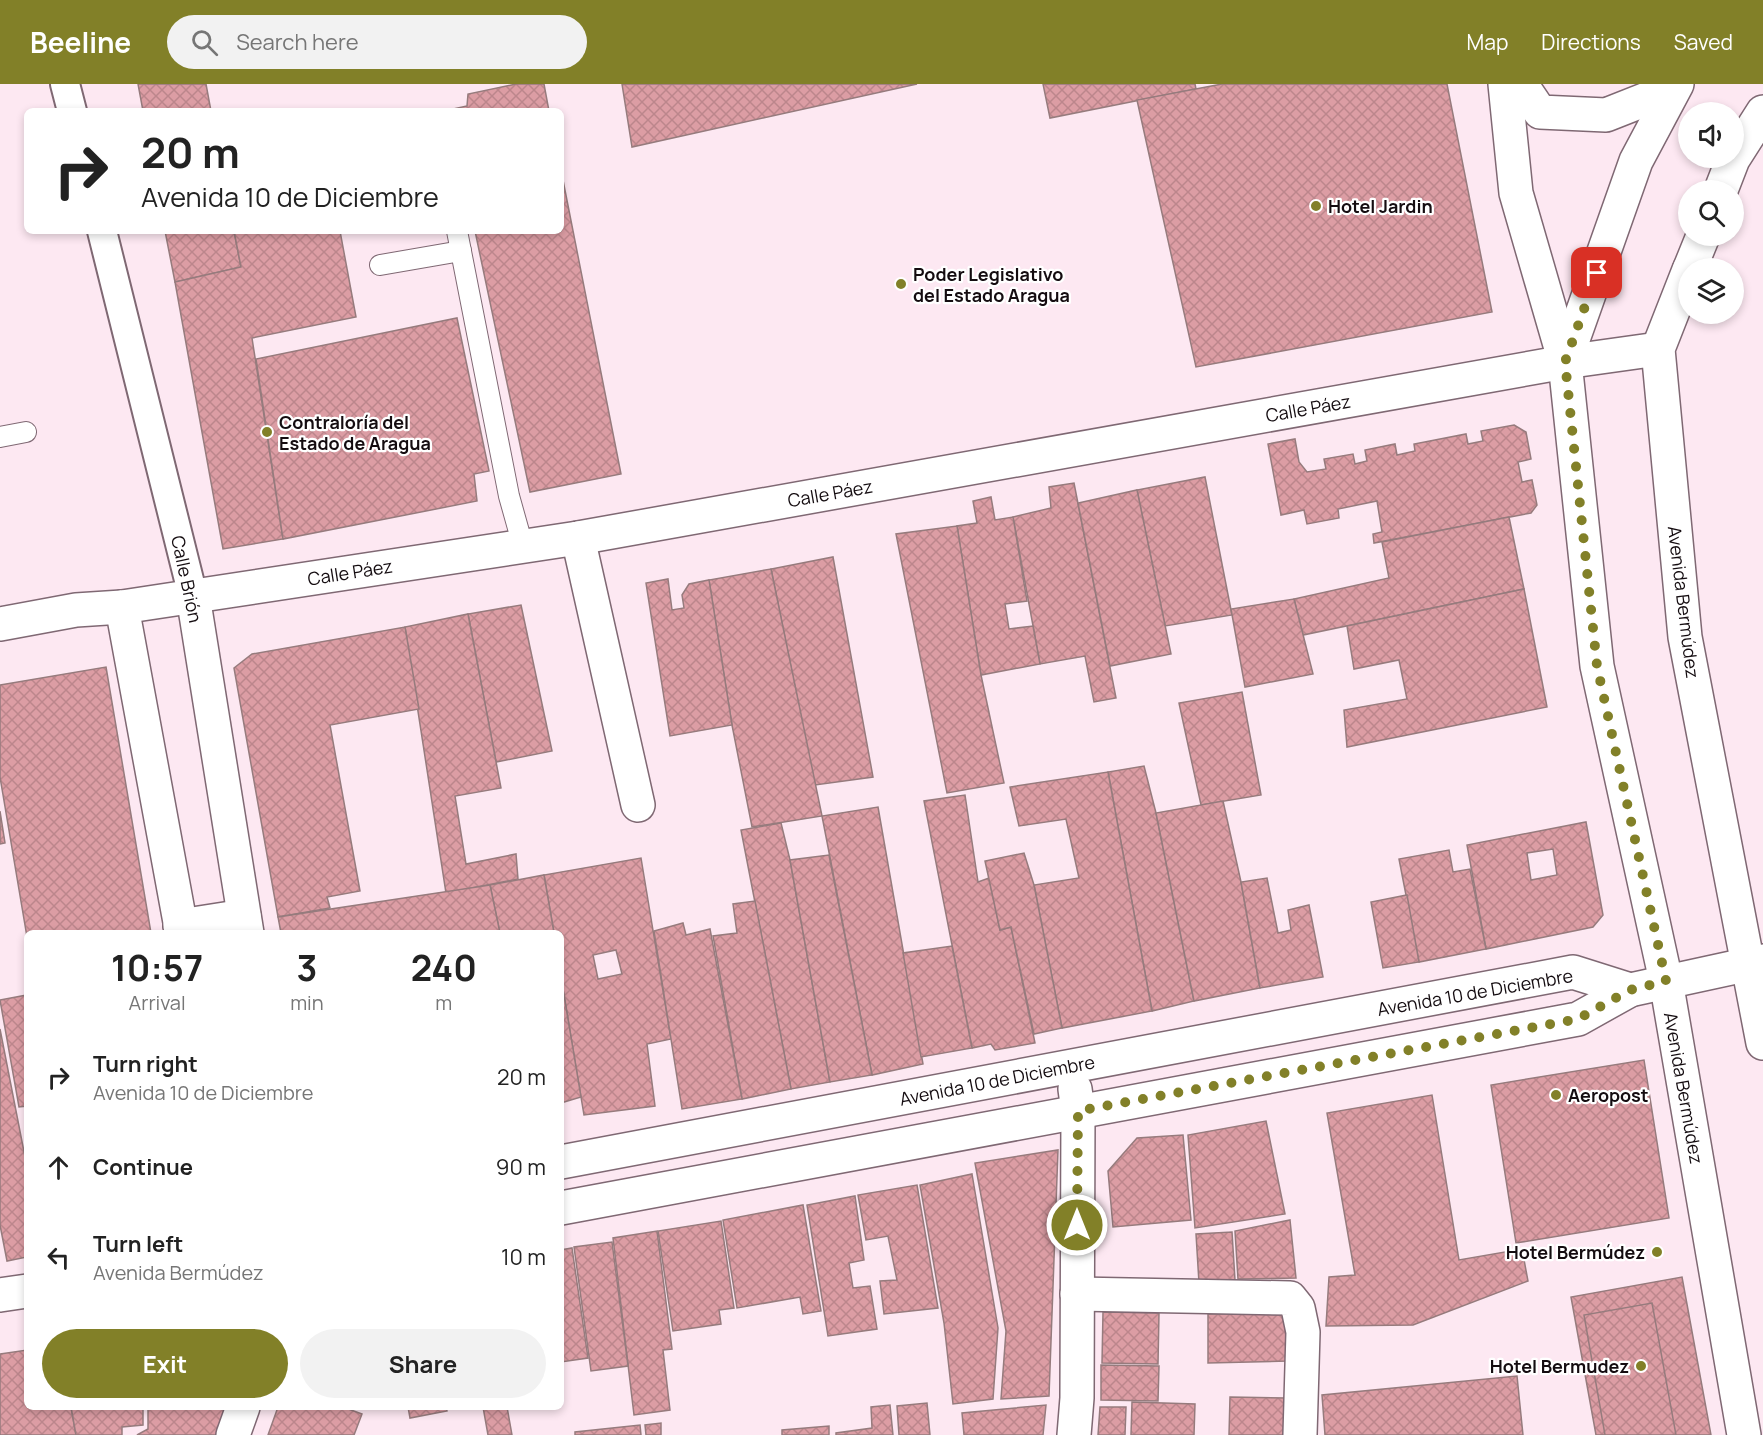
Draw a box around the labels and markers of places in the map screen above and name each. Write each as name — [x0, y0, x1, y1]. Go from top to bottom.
place label: Hotel Jardin — [1328, 194, 1433, 218]
marker: Hotel Jardin — [1309, 199, 1323, 213]
pin — [1571, 247, 1622, 298]
place label: Poder Legislativo del Estado Aragua — [913, 262, 1070, 307]
marker: Poder Legislativo del Estado Aragua — [894, 277, 908, 291]
place label: Contraloría del Estado de Aragua — [279, 410, 431, 455]
marker: Contraloría del Estado de Aragua — [260, 425, 274, 439]
place label: Aeropost — [1568, 1083, 1649, 1107]
marker: Aeropost — [1549, 1088, 1563, 1102]
place label: Hotel Bermúdez — [1506, 1240, 1645, 1264]
marker: Hotel Bermúdez — [1650, 1245, 1664, 1259]
place label: Hotel Bermudez — [1490, 1354, 1629, 1378]
marker: Hotel Bermudez — [1634, 1359, 1648, 1373]

